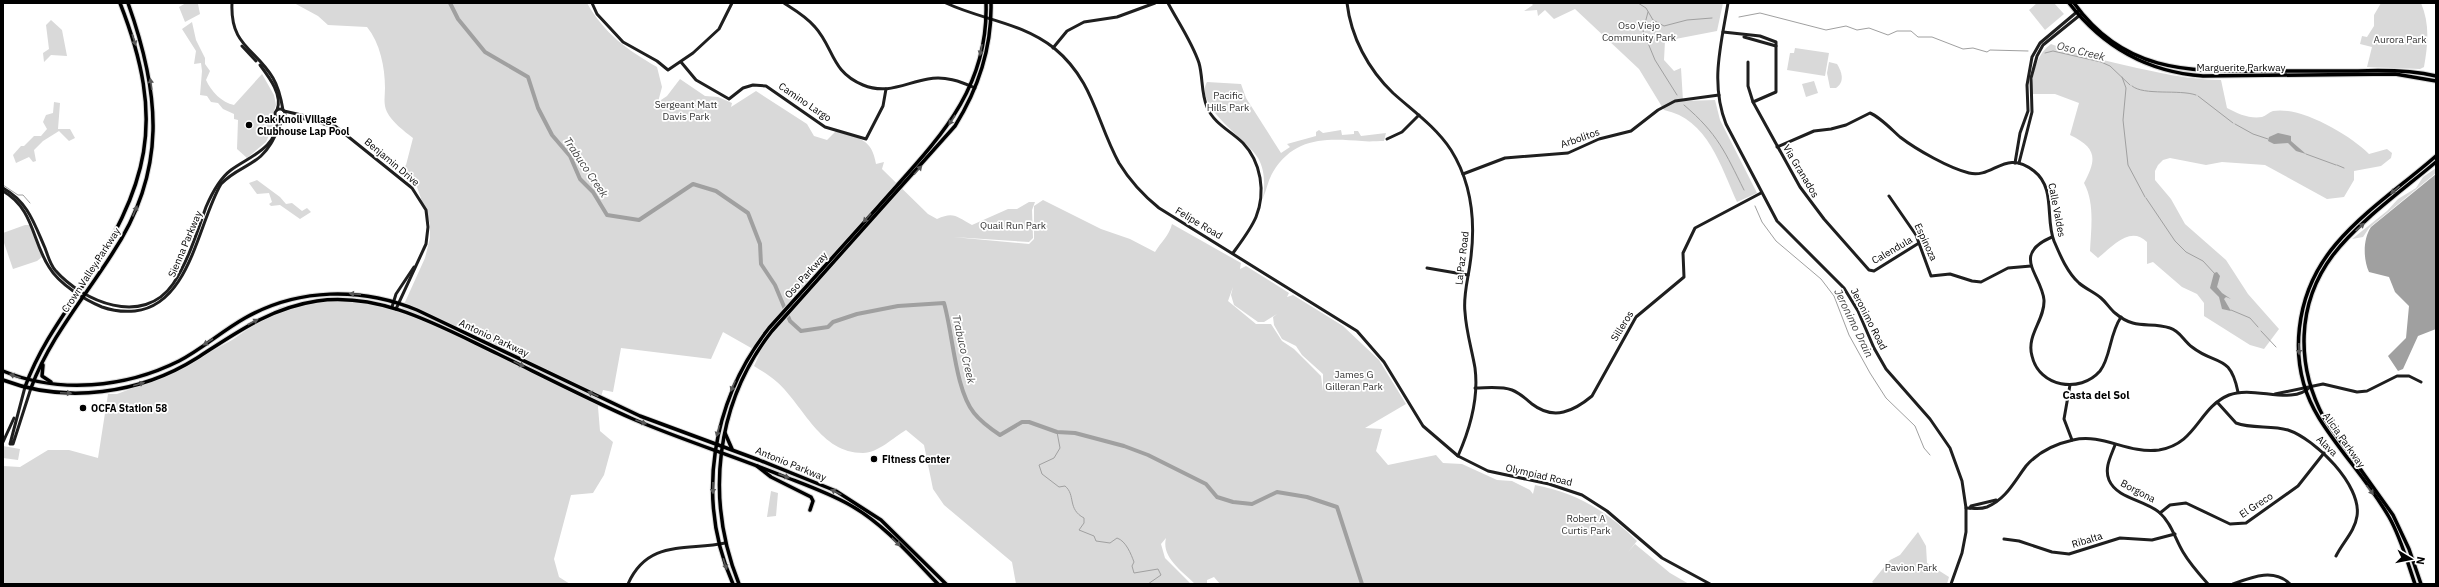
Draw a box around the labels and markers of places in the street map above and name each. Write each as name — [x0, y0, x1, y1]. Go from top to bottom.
place label: Oak Knoll Village Clubhouse Lap Pool — [257, 113, 349, 138]
marker: Oak Knoll Village Clubhouse Lap Pool — [244, 120, 254, 130]
place label: OCFA Station 58 — [91, 402, 167, 415]
marker: OCFA Station 58 — [78, 403, 88, 413]
place label: Fitness Center — [882, 453, 950, 466]
marker: Fitness Center — [869, 454, 879, 464]

